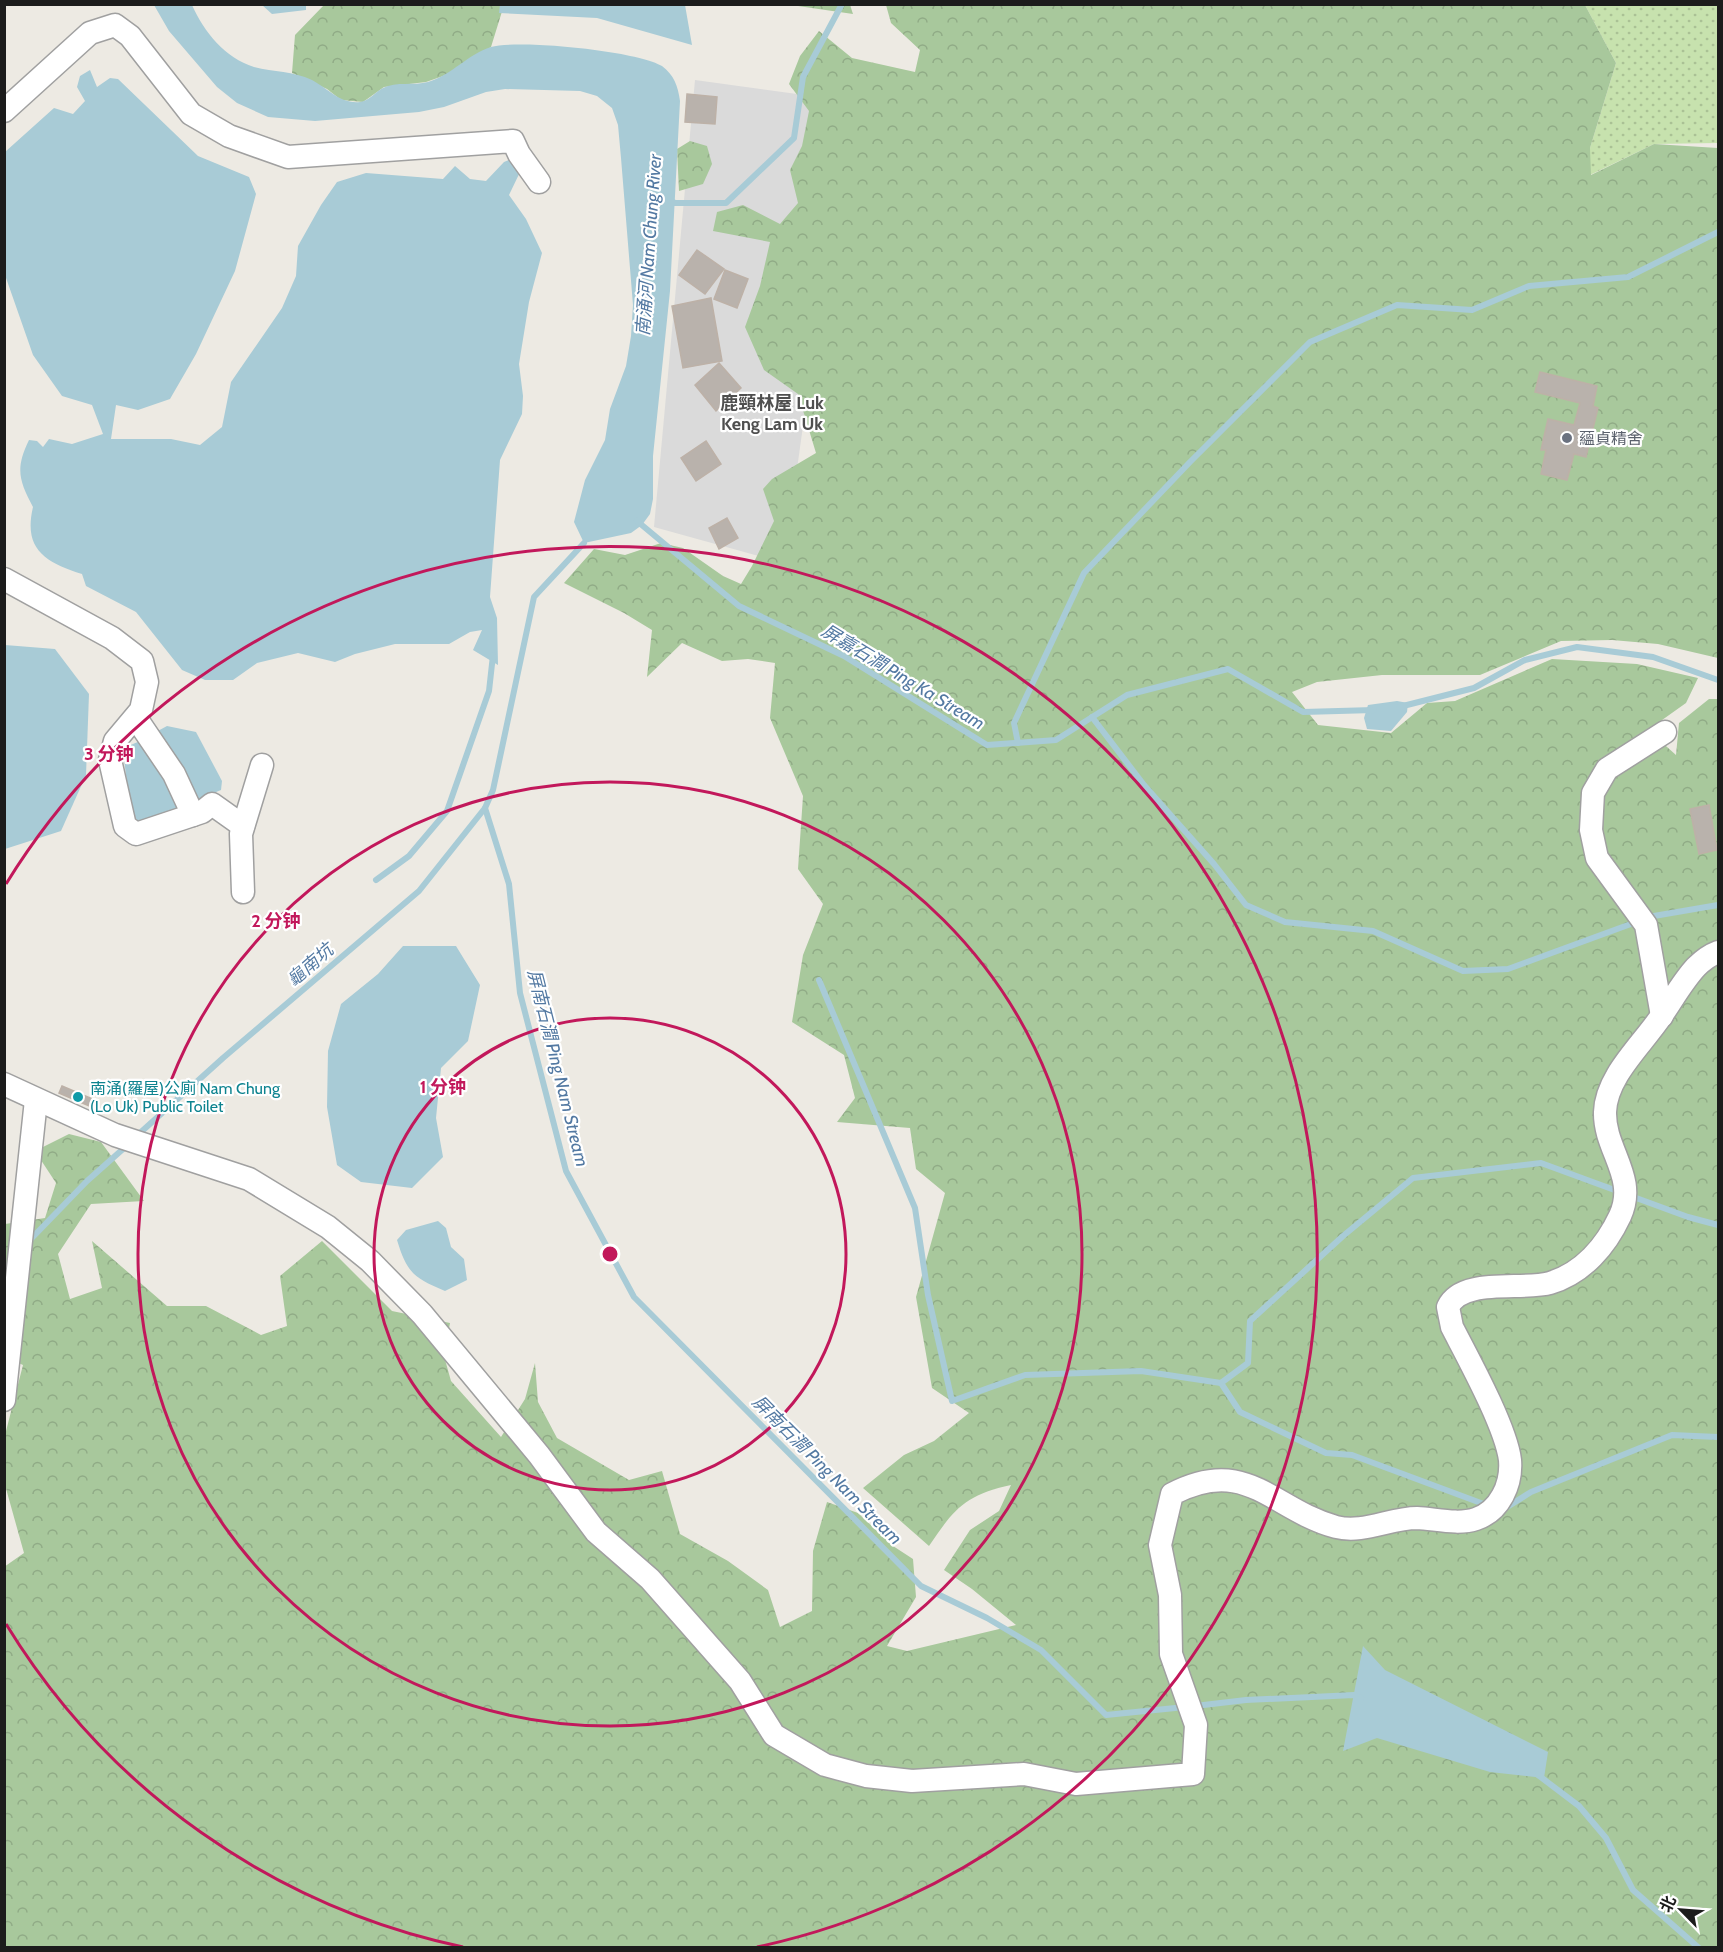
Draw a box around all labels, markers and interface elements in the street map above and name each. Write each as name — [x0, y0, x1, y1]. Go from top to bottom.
water label: 南涌河 Nam Chung River — [632, 152, 666, 336]
district label: 鹿頸林屋 Luk Keng Lam Uk — [720, 392, 824, 435]
place label: 蘊貞精舍 — [1579, 429, 1643, 448]
marker: 蘊貞精舍 — [1560, 431, 1574, 445]
water label: 屏嘉石澗 Ping Ka Stream — [818, 620, 988, 734]
text: 3 分钟 — [84, 743, 134, 765]
text: 2 分钟 — [251, 910, 301, 932]
water label: 龜南坑 — [282, 937, 340, 991]
water label: 屏南石澗 Ping Nam Stream — [523, 967, 593, 1169]
text: 1 分钟 — [420, 1076, 466, 1098]
place label: 南涌(羅屋)公廁 Nam Chung (Lo Uk) Public Toilet — [90, 1079, 281, 1116]
marker: 南涌(羅屋)公廁 Nam Chung (Lo Uk) Public Toilet — [71, 1090, 85, 1104]
centre of rings — [600, 1244, 620, 1264]
water label: 屏南石澗 Ping Nam Stream — [748, 1391, 906, 1549]
north arrow — [1651, 1880, 1711, 1940]
text: 北 — [1656, 1893, 1680, 1915]

